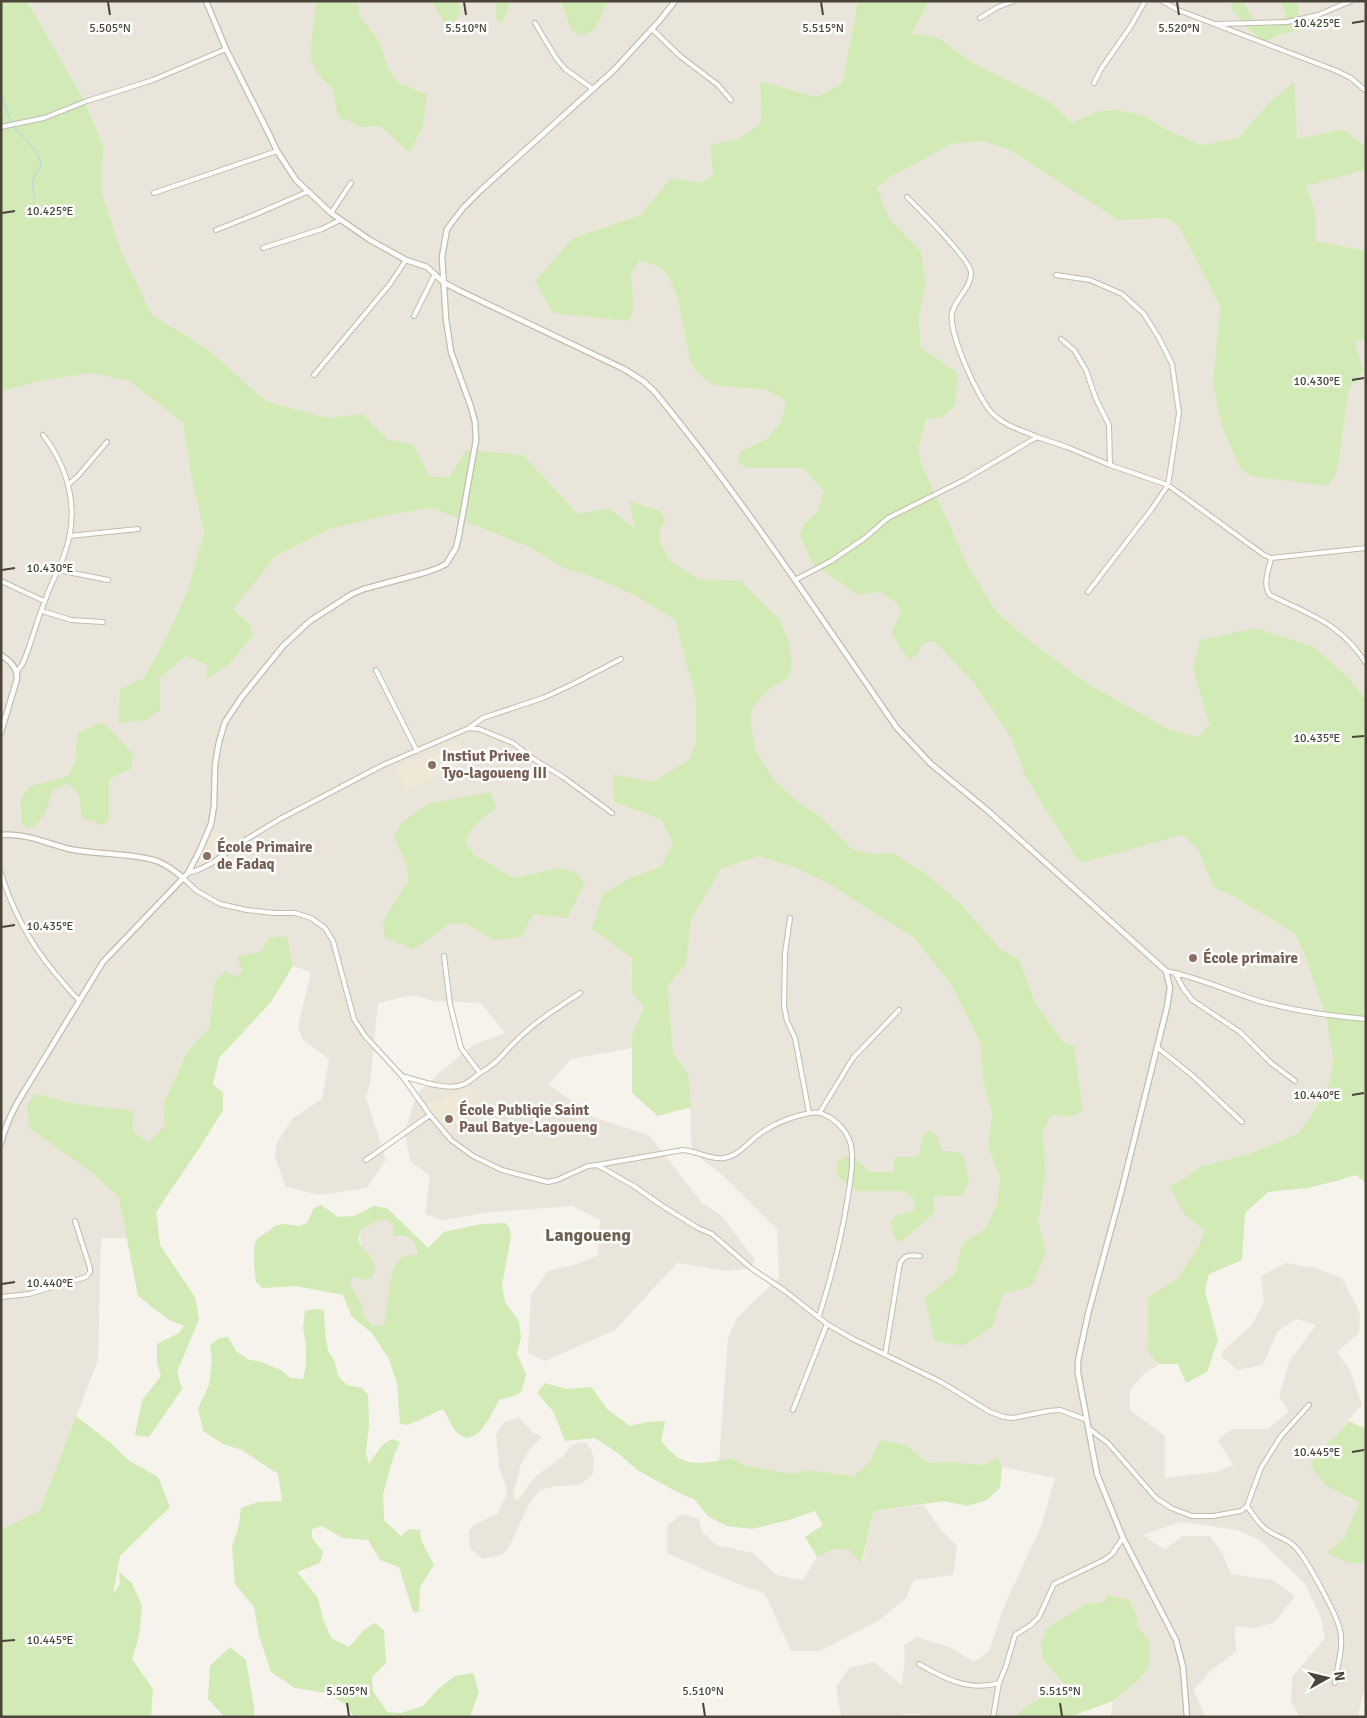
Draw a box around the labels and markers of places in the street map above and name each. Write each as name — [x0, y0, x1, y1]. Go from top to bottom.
place label: Instiut Privee Tyo-lagoueng III — [442, 747, 547, 782]
marker: Instiut Privee Tyo-lagoueng III — [426, 759, 438, 771]
place label: École Primaire de Fadaq — [217, 837, 312, 873]
marker: École Primaire de Fadaq — [201, 850, 213, 862]
place label: École primaire — [1203, 948, 1298, 967]
marker: École primaire — [1187, 952, 1199, 964]
place label: École Publiqie Saint Paul Batye-Lagoueng — [459, 1100, 598, 1136]
marker: École Publiqie Saint Paul Batye-Lagoueng — [443, 1113, 455, 1125]

